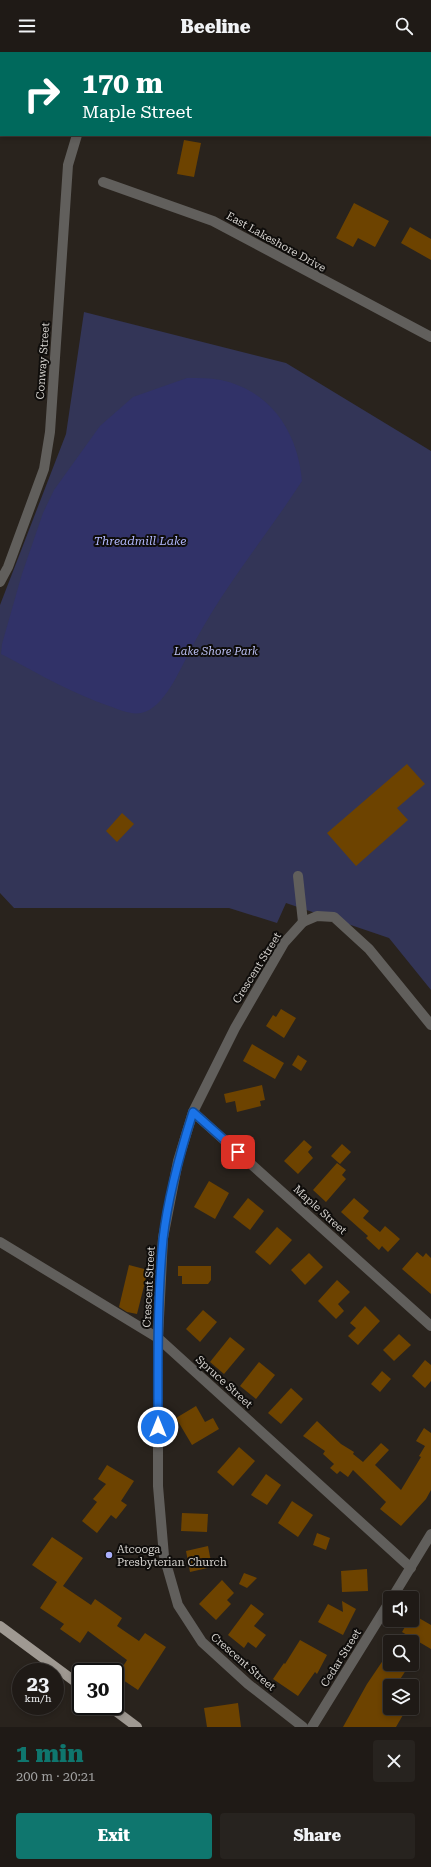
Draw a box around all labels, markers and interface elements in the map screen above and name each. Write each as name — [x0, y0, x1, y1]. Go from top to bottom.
icon: menu — [16, 15, 38, 37]
icon: search — [393, 15, 415, 37]
text: Beeline — [180, 16, 251, 37]
text: 170 m — [82, 67, 163, 100]
icon: right — [16, 68, 68, 120]
text: Maple Street — [82, 101, 192, 122]
street label: East Lakeshore Drive — [224, 209, 328, 275]
street label: Conway Street — [34, 322, 52, 400]
water label: Threadmill Lake — [94, 534, 186, 548]
park label: Lake Shore Park — [173, 645, 258, 658]
street label: Crescent Street — [230, 930, 284, 1006]
pin — [221, 1135, 255, 1169]
icon: arrive — [227, 1141, 249, 1163]
street label: Maple Street — [291, 1183, 349, 1237]
street label: Crescent Street — [140, 1246, 158, 1328]
street label: Spruce Street — [193, 1353, 255, 1411]
position arrow — [137, 1406, 179, 1448]
place label: Atcooga Presbyterian Church — [117, 1543, 227, 1569]
marker: Atcooga Presbyterian Church — [104, 1550, 114, 1560]
map controls — [383, 1591, 419, 1715]
button: sound — [383, 1591, 419, 1627]
street label: Cedar Street — [318, 1627, 364, 1689]
street label: Crescent Street — [208, 1630, 278, 1694]
button: search — [383, 1635, 419, 1671]
speed limit sign: 30 — [72, 1663, 124, 1715]
text: 23 — [27, 1672, 49, 1696]
button: layers — [383, 1679, 419, 1715]
text: km/h — [25, 1693, 51, 1704]
text: 1 min — [16, 1740, 83, 1768]
button: close — [373, 1740, 415, 1782]
text: 200 m · 20:21 — [16, 1769, 95, 1784]
button: Exit — [16, 1813, 212, 1859]
button: Share — [220, 1813, 415, 1859]

